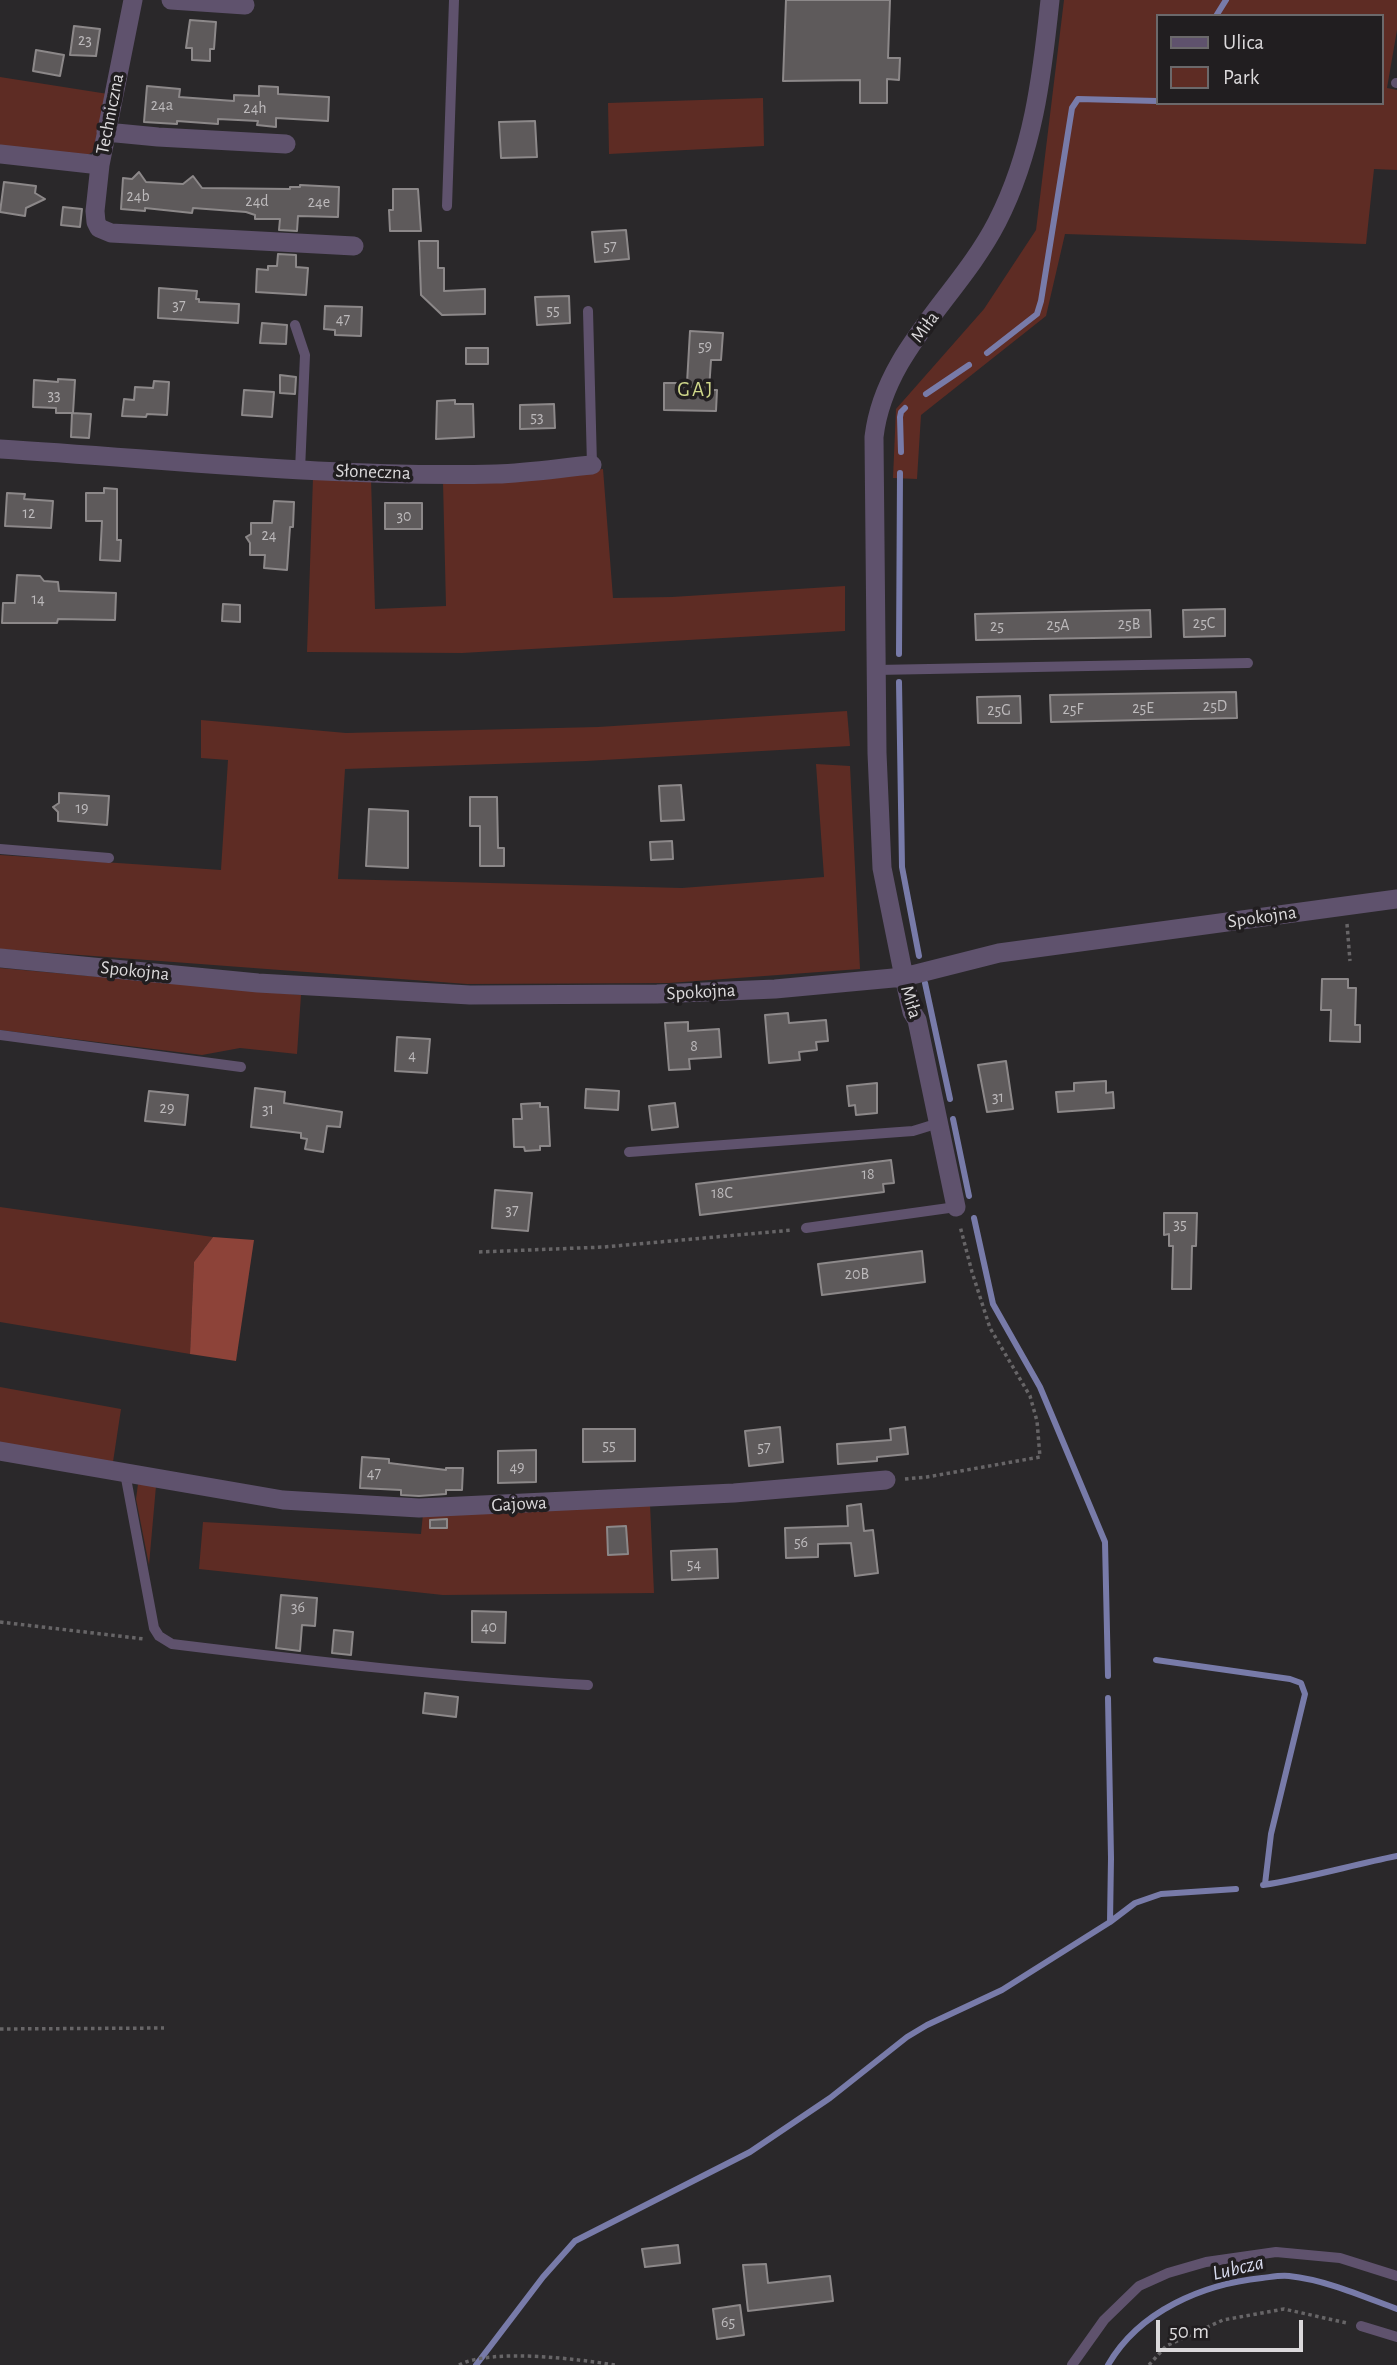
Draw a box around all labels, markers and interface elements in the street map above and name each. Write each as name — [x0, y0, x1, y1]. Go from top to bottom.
legend — [1156, 14, 1383, 105]
house number: 23 — [78, 30, 92, 50]
text: Ulica — [1223, 32, 1264, 53]
text: Park — [1223, 67, 1259, 88]
street label: Techniczna — [91, 72, 129, 156]
house number: 24a — [151, 95, 173, 115]
house number: 24h — [243, 98, 267, 118]
house number: 24b — [126, 186, 150, 206]
house number: 24d — [245, 191, 269, 211]
house number: 24e — [308, 192, 330, 212]
house number: 57 — [603, 236, 617, 256]
house number: 37 — [172, 295, 186, 315]
house number: 55 — [546, 300, 560, 320]
street label: Miła — [906, 307, 944, 347]
house number: 47 — [336, 309, 350, 329]
house number: 59 — [698, 336, 712, 356]
district label: GAJ — [678, 377, 714, 403]
house number: 33 — [47, 385, 61, 405]
house number: 53 — [530, 407, 544, 427]
street label: Słoneczna — [335, 459, 411, 485]
house number: 12 — [23, 503, 35, 523]
house number: 30 — [396, 506, 412, 526]
house number: 24 — [262, 525, 276, 545]
house number: 14 — [31, 589, 45, 609]
house number: 25C — [1193, 613, 1215, 633]
house number: 25B — [1118, 614, 1140, 634]
house number: 25A — [1046, 615, 1070, 635]
house number: 25 — [990, 616, 1004, 636]
house number: 25D — [1203, 696, 1227, 716]
house number: 25E — [1132, 698, 1154, 718]
house number: 25F — [1063, 699, 1083, 719]
house number: 25G — [987, 700, 1011, 720]
house number: 19 — [75, 798, 89, 818]
street label: Spokojna — [1226, 901, 1298, 933]
street label: Spokojna — [99, 956, 171, 986]
street label: Spokojna — [666, 979, 736, 1005]
street label: Miła — [895, 983, 927, 1021]
house number: 8 — [690, 1036, 698, 1056]
house number: 4 — [408, 1045, 416, 1065]
house number: 31 — [992, 1087, 1004, 1107]
house number: 29 — [160, 1098, 174, 1118]
house number: 31 — [262, 1099, 274, 1119]
house number: 18 — [861, 1164, 875, 1184]
house number: 18C — [711, 1183, 733, 1203]
house number: 37 — [505, 1200, 519, 1220]
house number: 35 — [1173, 1214, 1187, 1234]
house number: 20B — [845, 1264, 869, 1284]
house number: 55 — [602, 1435, 616, 1455]
house number: 57 — [757, 1437, 771, 1457]
house number: 49 — [509, 1457, 525, 1477]
house number: 47 — [367, 1463, 381, 1483]
street label: Gajowa — [491, 1491, 547, 1517]
house number: 56 — [794, 1532, 808, 1552]
house number: 54 — [687, 1554, 701, 1574]
house number: 36 — [291, 1597, 305, 1617]
house number: 40 — [481, 1617, 497, 1637]
water label: Lubcza — [1210, 2250, 1266, 2286]
scale bar — [1159, 2306, 1306, 2350]
house number: 65 — [721, 2312, 735, 2332]
text: 50 m — [1169, 2321, 1209, 2342]

